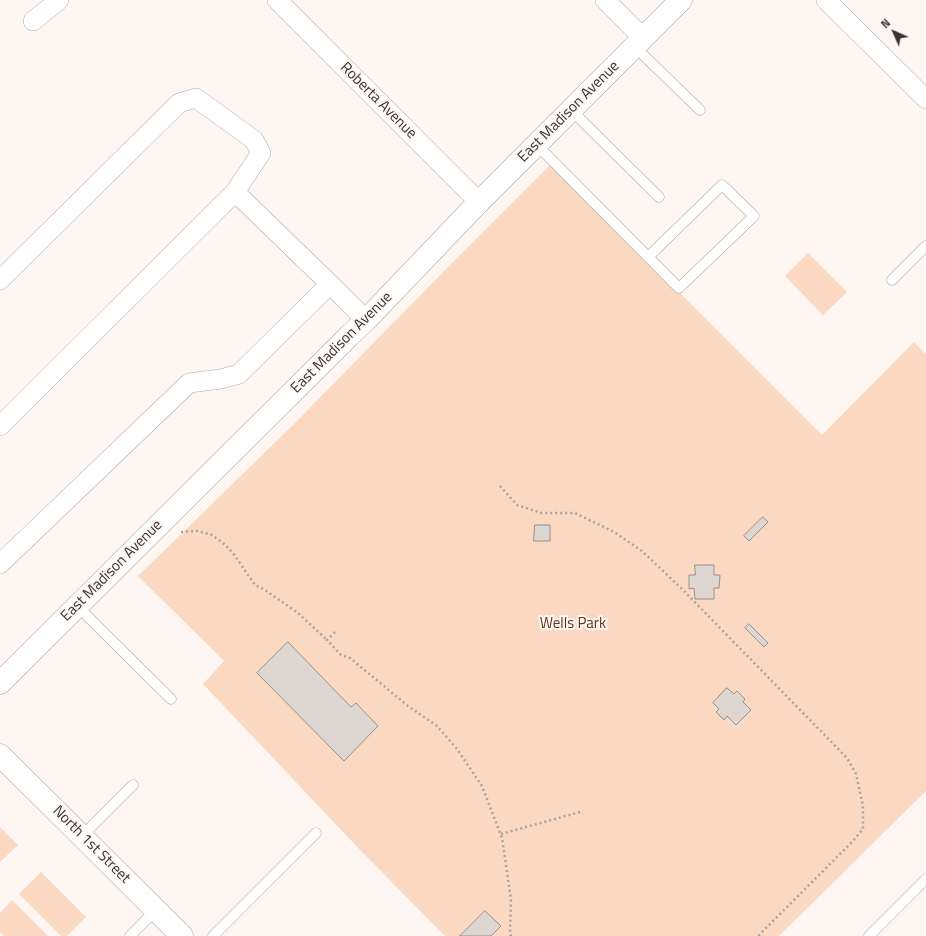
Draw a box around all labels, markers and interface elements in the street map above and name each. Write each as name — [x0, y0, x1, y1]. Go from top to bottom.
north arrow — [874, 12, 914, 52]
text: N — [877, 15, 894, 32]
street label: East Madison Avenue — [515, 58, 623, 166]
street label: Roberta Avenue — [336, 59, 420, 143]
street label: East Madison Avenue — [288, 289, 396, 397]
street label: East Madison Avenue — [58, 517, 166, 625]
park label: Wells Park — [540, 615, 606, 633]
street label: North 1st Street — [48, 802, 134, 888]

